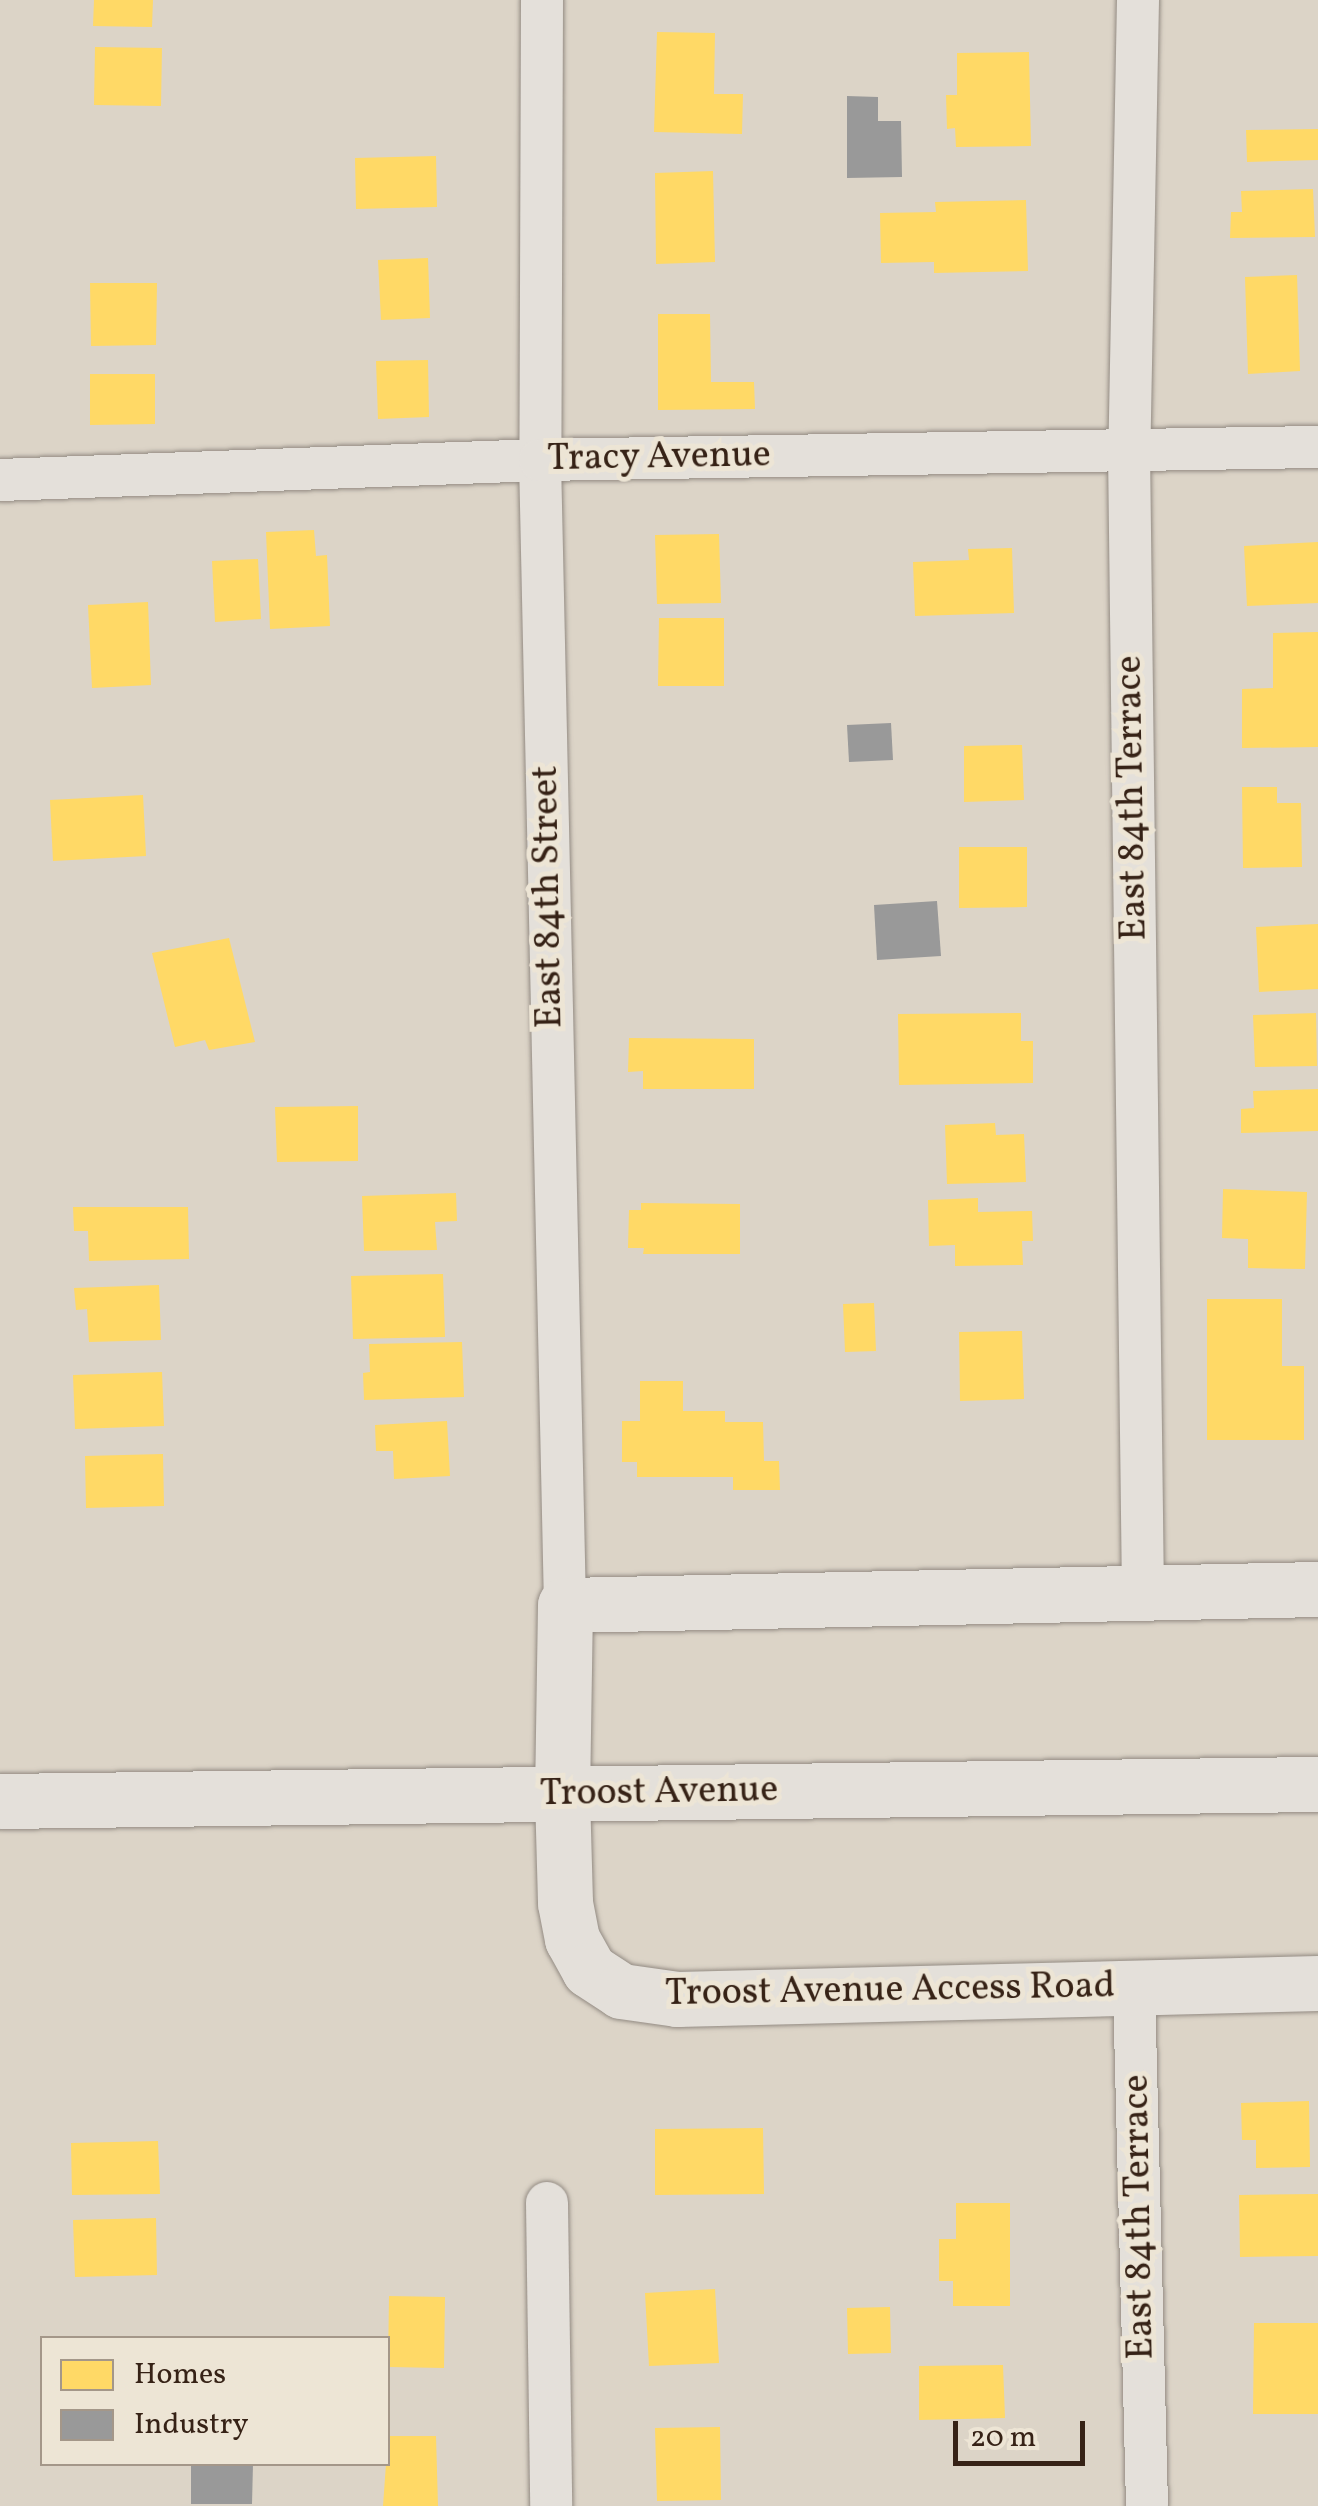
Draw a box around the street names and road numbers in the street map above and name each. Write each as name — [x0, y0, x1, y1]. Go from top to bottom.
street label: Tracy Avenue — [546, 433, 772, 483]
street label: East 84th Terrace — [1108, 654, 1158, 942]
street label: East 84th Street — [524, 765, 574, 1029]
street label: Troost Avenue — [539, 1768, 779, 1818]
street label: Troost Avenue Access Road — [665, 1964, 1115, 2018]
street label: East 84th Terrace — [1115, 2073, 1165, 2361]

